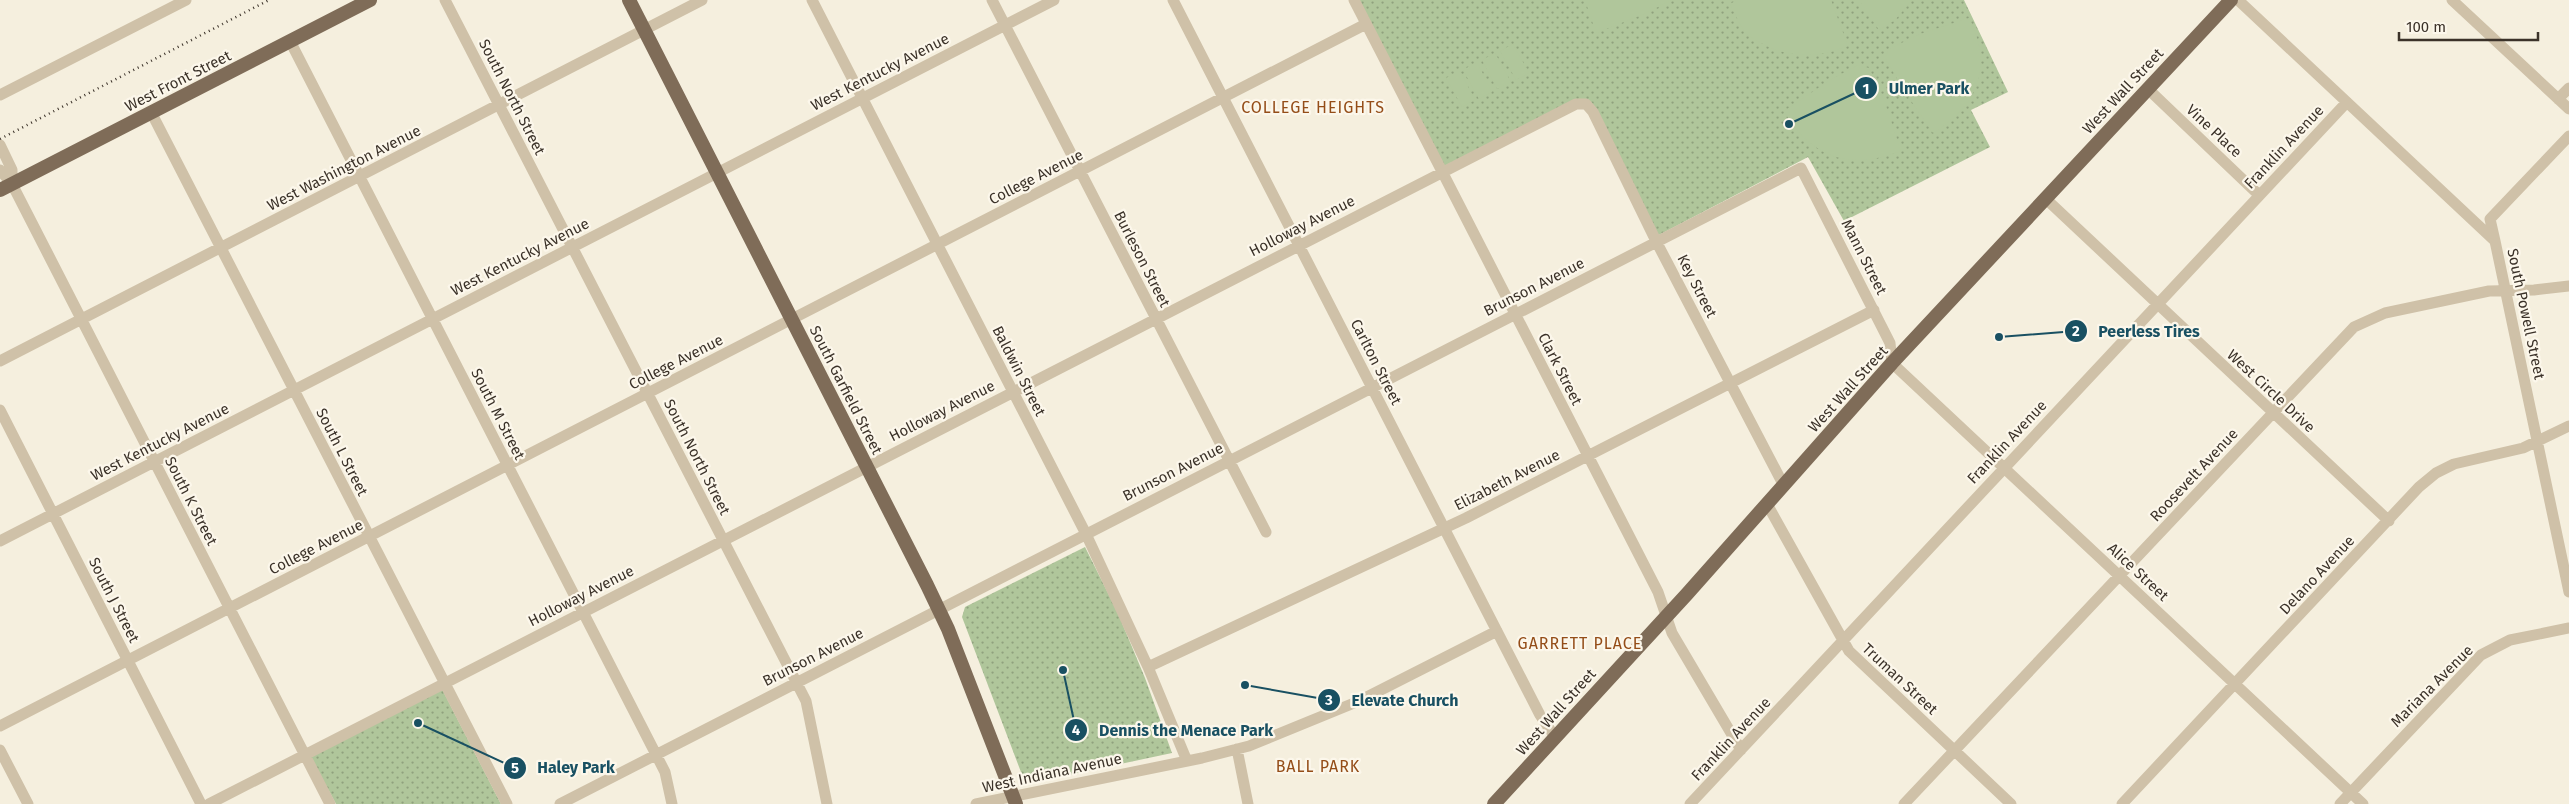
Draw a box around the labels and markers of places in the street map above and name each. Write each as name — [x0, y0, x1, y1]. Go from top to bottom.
callout: Ulmer Park — [1854, 73, 1979, 104]
callout: Peerless Tires — [2063, 316, 2210, 347]
callout: Elevate Church — [1316, 685, 1468, 716]
callout: Dennis the Menace Park — [1064, 714, 1282, 745]
callout: Haley Park — [502, 752, 625, 783]

